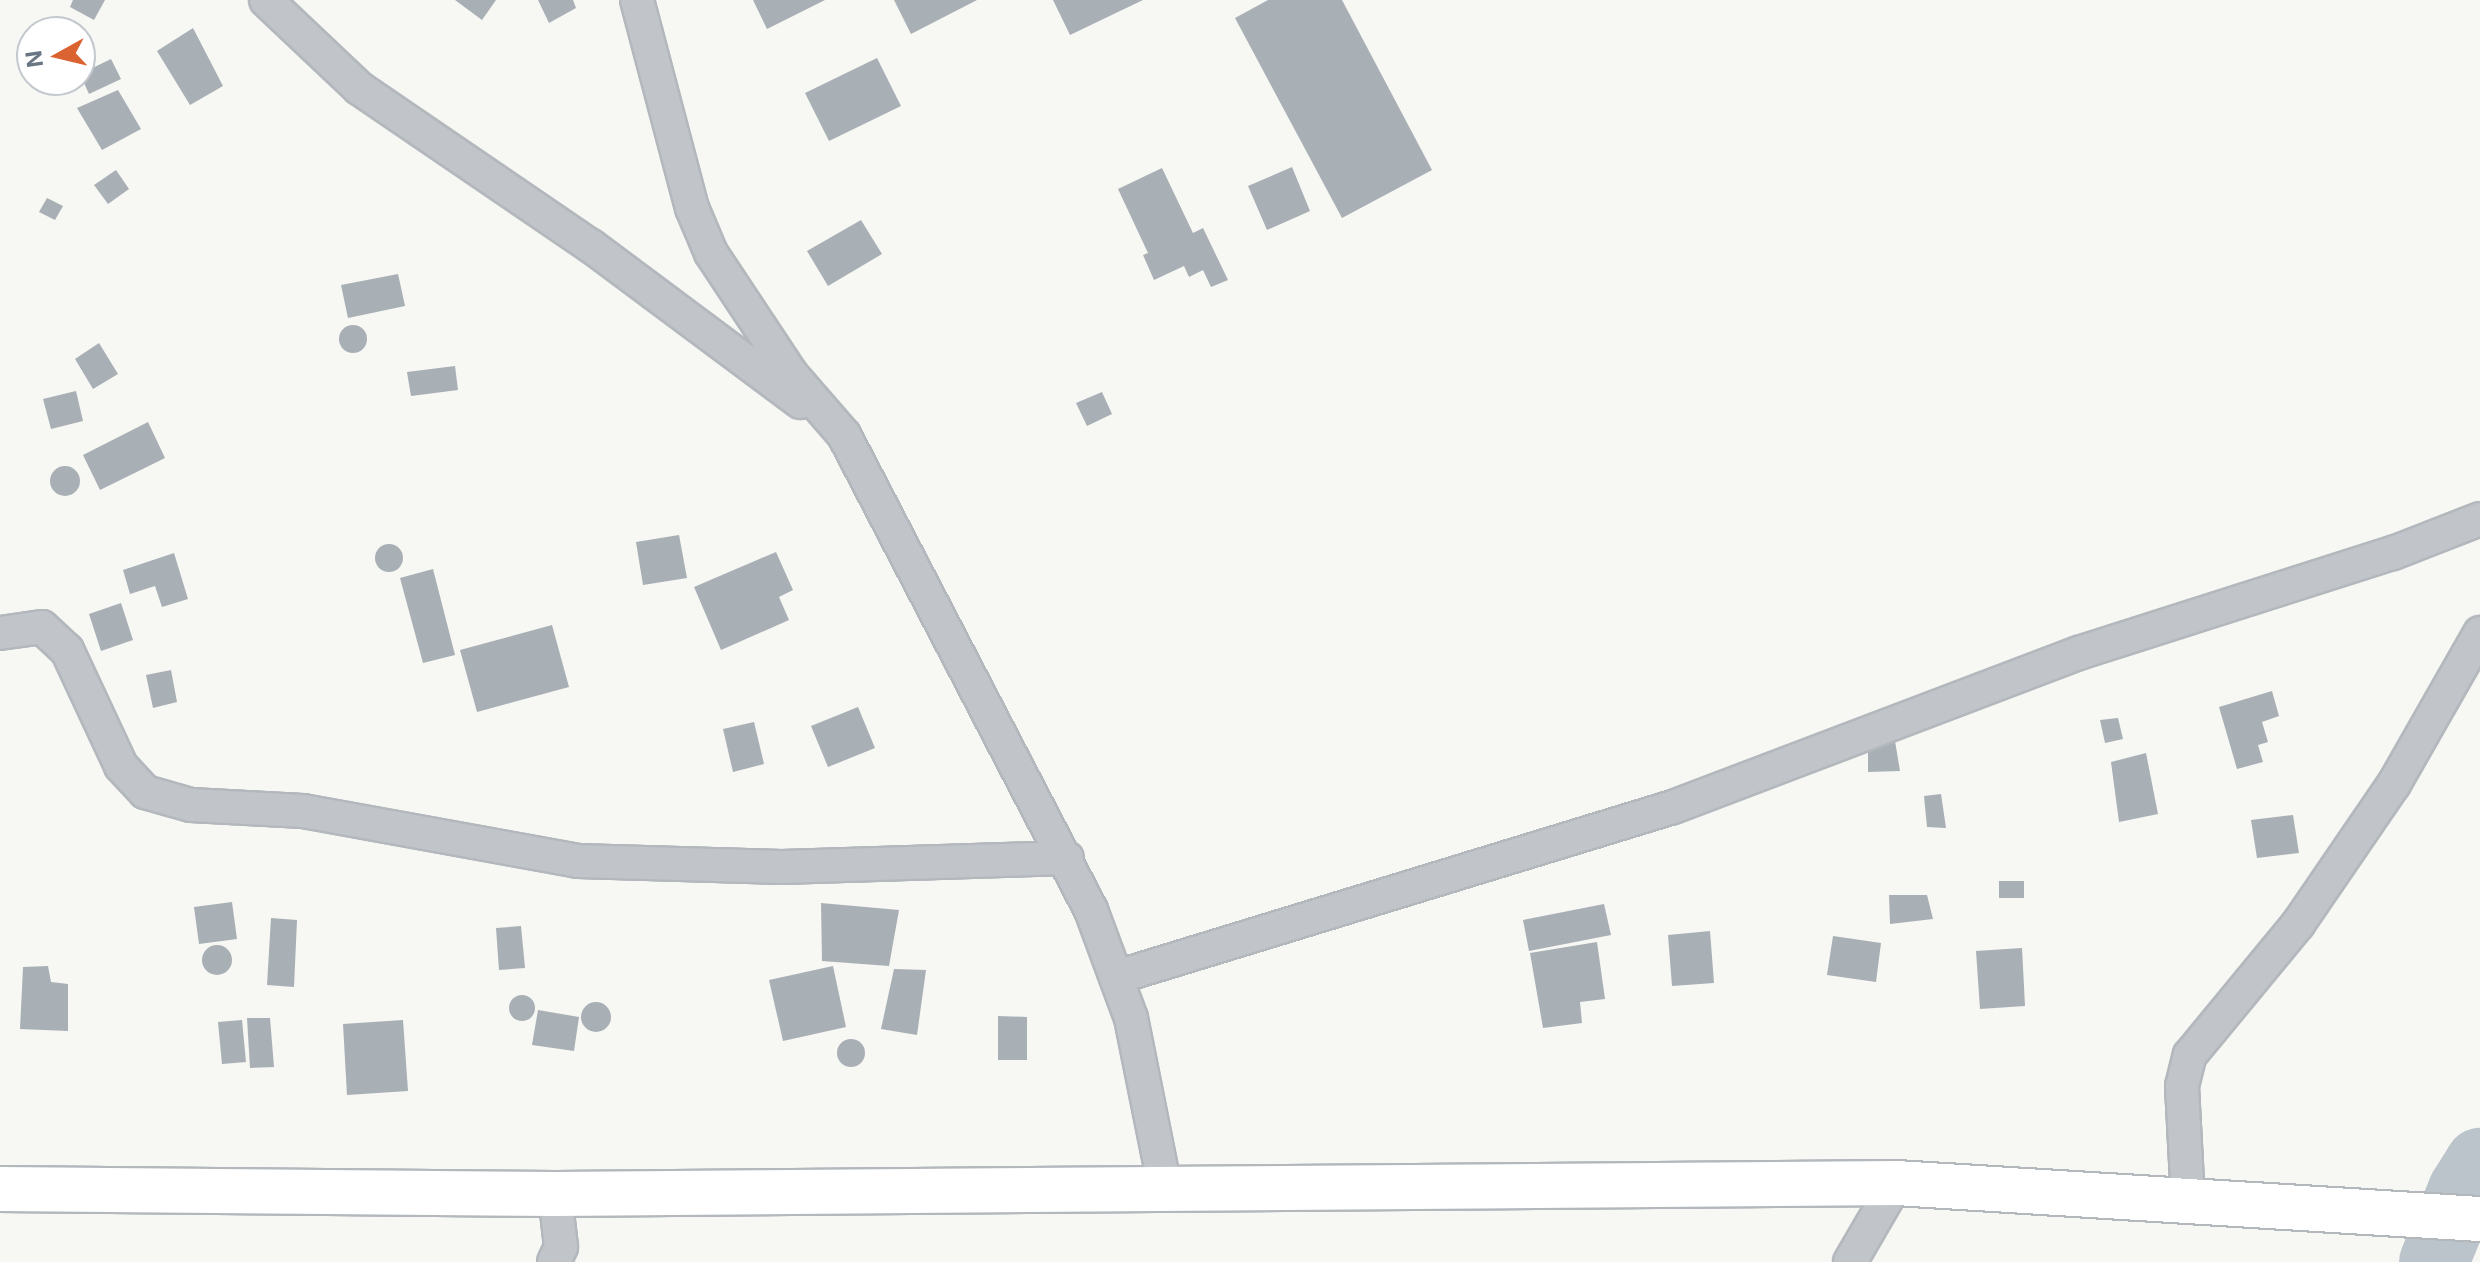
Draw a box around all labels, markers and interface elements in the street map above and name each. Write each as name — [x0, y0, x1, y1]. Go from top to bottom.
north arrow — [16, 16, 96, 96]
text: N — [20, 49, 48, 69]

